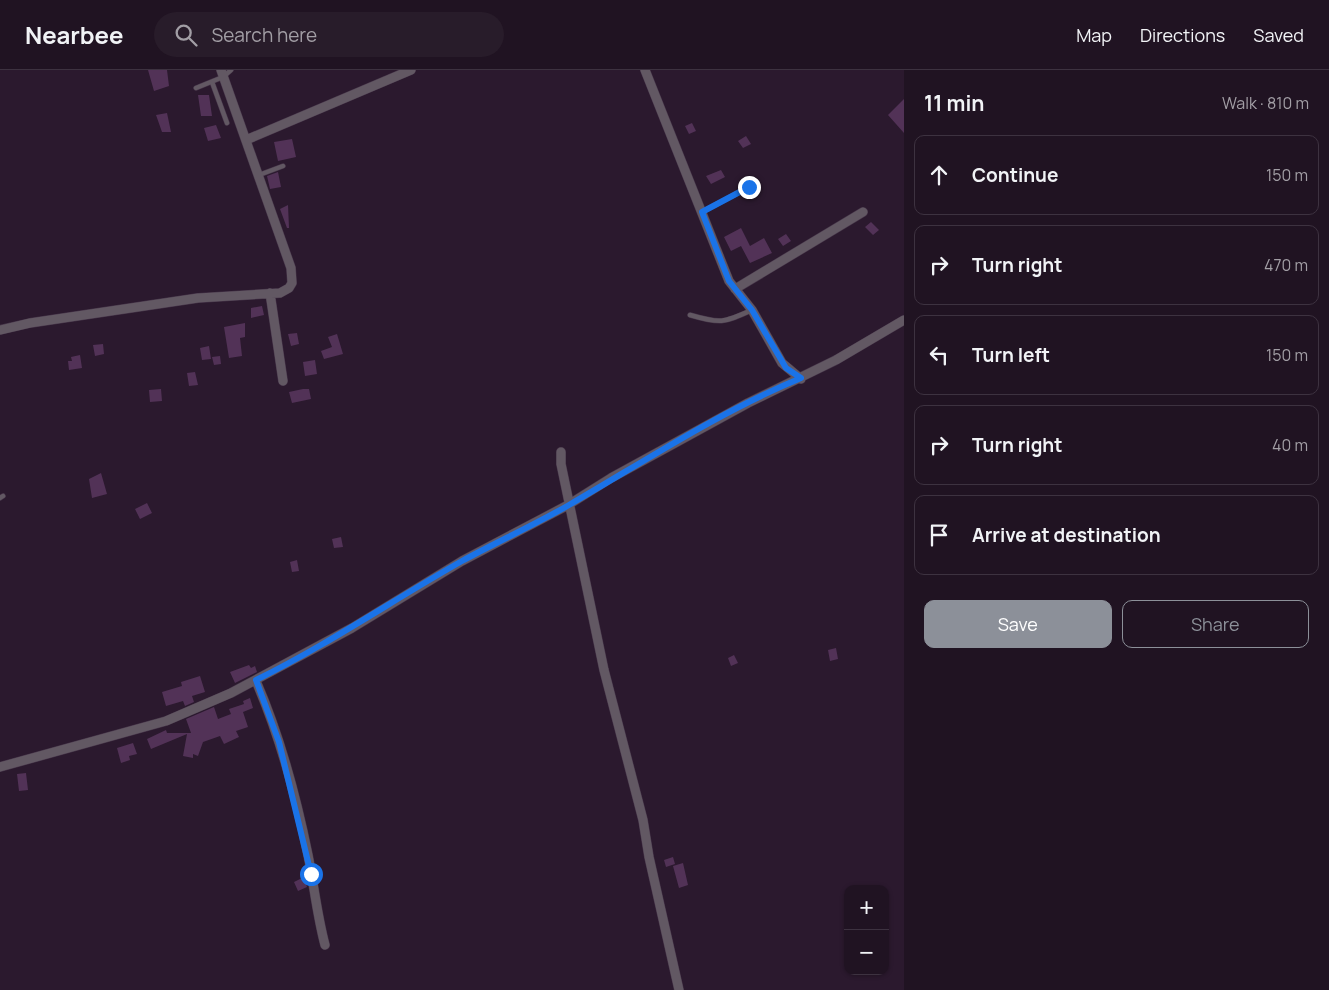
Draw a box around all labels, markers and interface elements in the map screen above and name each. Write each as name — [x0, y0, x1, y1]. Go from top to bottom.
search box — [154, 12, 504, 57]
text: Nearbee — [25, 18, 124, 51]
icon: search — [172, 21, 200, 49]
text: Search here — [212, 22, 317, 48]
text: Map — [1076, 23, 1112, 47]
text: Directions — [1140, 23, 1225, 47]
text: Saved — [1253, 23, 1304, 47]
text: 11 min — [924, 89, 985, 117]
text: Walk · 810 m — [1222, 92, 1309, 114]
icon: ahead — [925, 161, 953, 189]
text: Continue — [972, 162, 1058, 188]
text: 150 m — [1266, 164, 1308, 186]
route end — [738, 176, 761, 199]
icon: right — [925, 251, 953, 279]
text: Turn right — [972, 252, 1062, 278]
text: 470 m — [1264, 254, 1308, 276]
icon: left — [925, 341, 953, 369]
text: Turn left — [972, 342, 1050, 368]
text: 150 m — [1266, 344, 1308, 366]
icon: right — [925, 431, 953, 459]
text: Turn right — [972, 432, 1062, 458]
text: 40 m — [1272, 434, 1308, 456]
icon: arrive — [925, 521, 953, 549]
text: Arrive at destination — [972, 522, 1161, 548]
button: Save — [924, 600, 1112, 648]
button: Share — [1122, 600, 1309, 648]
route start — [300, 863, 323, 886]
map controls — [844, 885, 889, 975]
button: + — [844, 885, 889, 930]
button: − — [844, 930, 889, 975]

